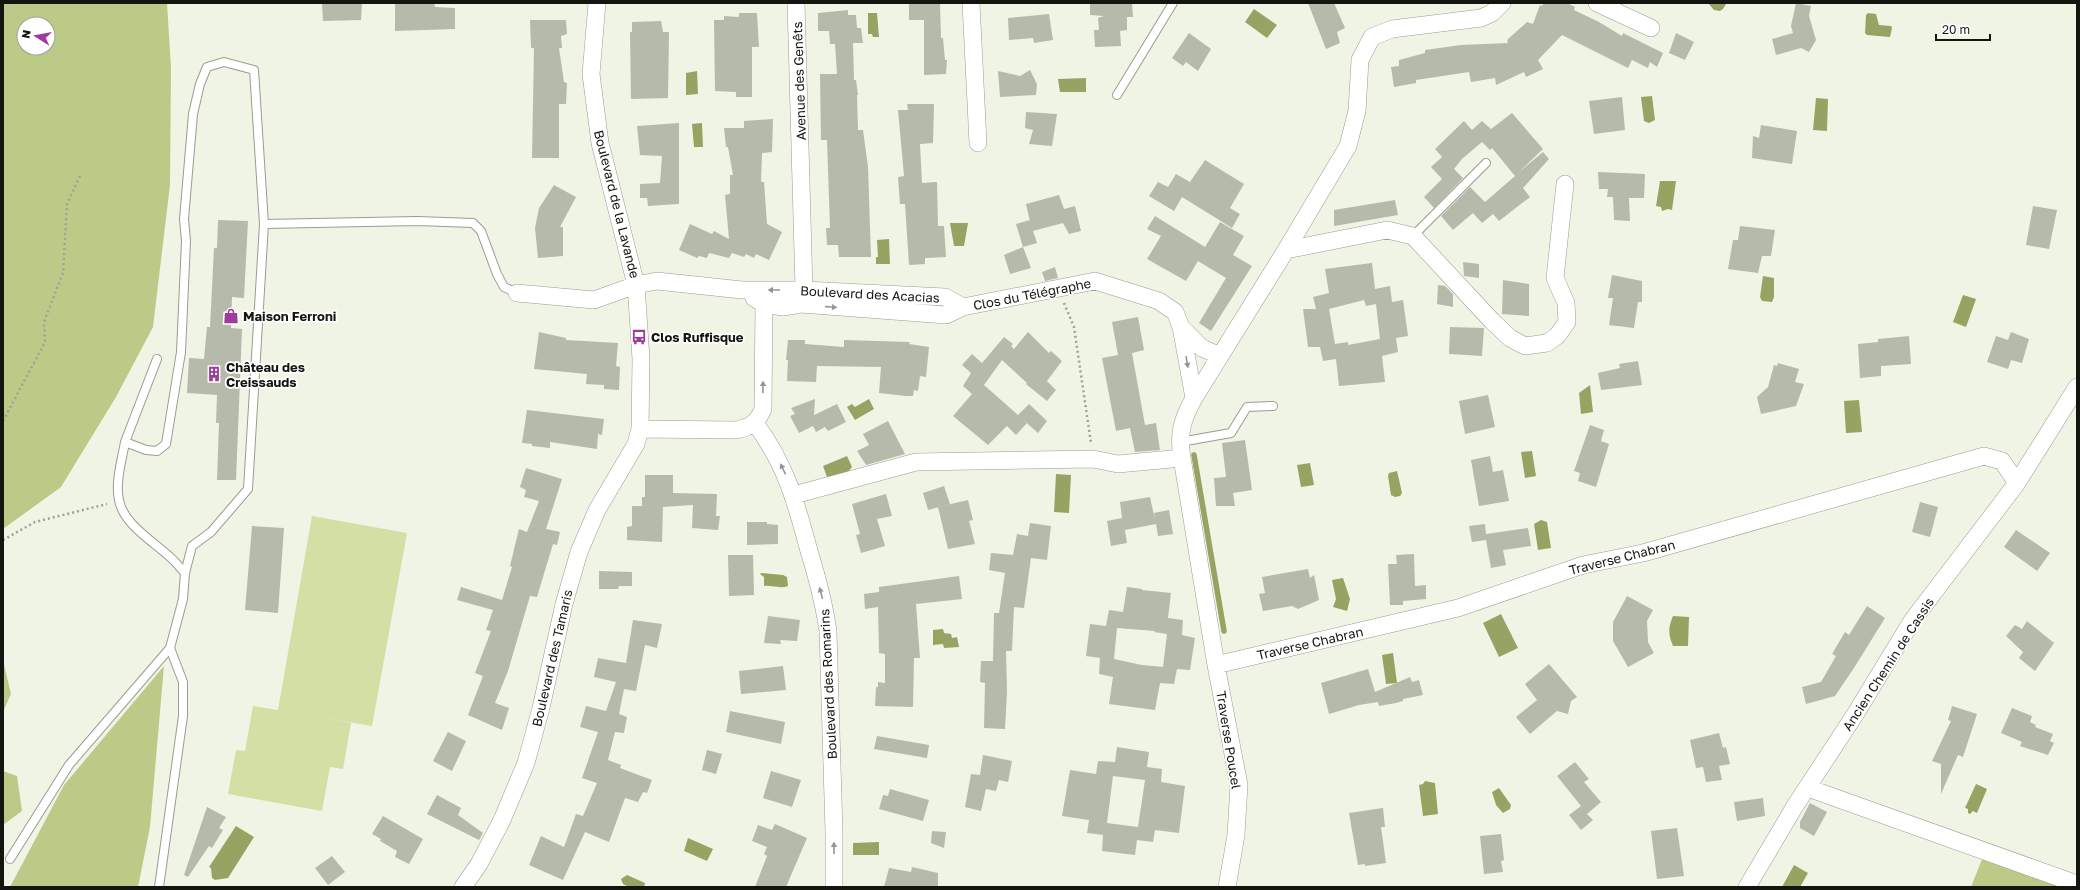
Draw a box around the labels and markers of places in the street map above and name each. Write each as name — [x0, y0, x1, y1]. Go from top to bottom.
shop icon: Maison Ferroni — [222, 307, 240, 325]
place label: Maison Ferroni — [243, 308, 336, 324]
bus stop icon: Clos Ruffisque — [630, 328, 648, 346]
place label: Clos Ruffisque — [651, 329, 744, 345]
place label: Château des Creissauds — [226, 359, 305, 390]
building icon: Château des Creissauds — [205, 365, 223, 383]

